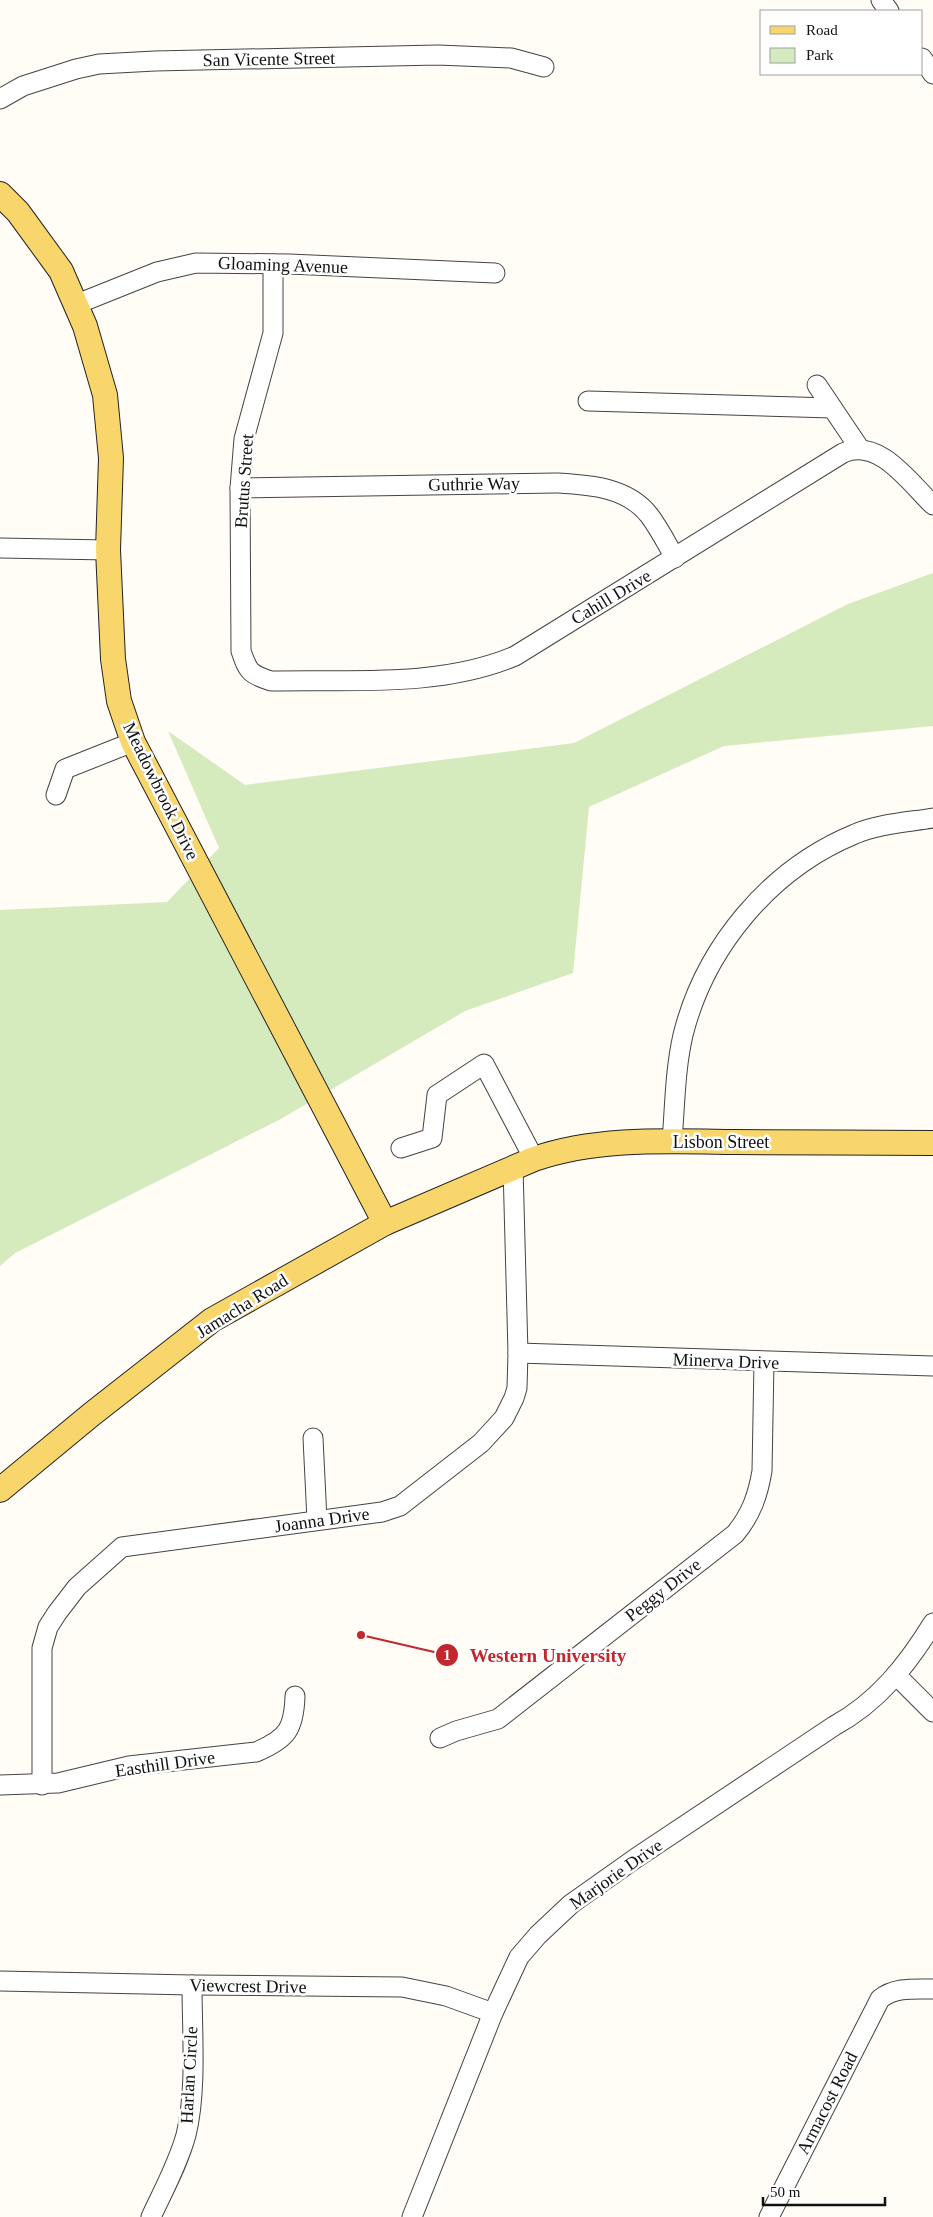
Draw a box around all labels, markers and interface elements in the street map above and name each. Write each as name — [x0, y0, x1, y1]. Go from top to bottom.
legend — [760, 10, 923, 75]
text: Road — [806, 22, 838, 38]
text: Park — [806, 47, 834, 63]
street label: San Vicente Street — [203, 48, 335, 70]
street label: Gloaming Avenue — [218, 253, 348, 277]
street label: Brutus Street — [231, 433, 257, 529]
street label: Guthrie Way — [428, 473, 520, 495]
street label: Cahill Drive — [567, 565, 655, 629]
street label: Meadowbrook Drive — [119, 719, 203, 863]
street label: Lisbon Street — [673, 1132, 769, 1152]
street label: Jamacha Road — [192, 1270, 292, 1342]
street label: Minerva Drive — [672, 1349, 780, 1373]
street label: Joanna Drive — [273, 1503, 371, 1537]
street label: Peggy Drive — [621, 1554, 705, 1626]
callout: Western University — [435, 1638, 636, 1672]
text: Western University — [470, 1645, 627, 1666]
text: 1 — [443, 1647, 451, 1663]
street label: Easthill Drive — [114, 1747, 216, 1781]
street label: Marjorie Drive — [566, 1835, 666, 1913]
street label: Viewcrest Drive — [189, 1975, 307, 1997]
street label: Harlan Circle — [176, 2026, 202, 2124]
street label: Armacost Road — [793, 2048, 861, 2158]
scale bar — [763, 2174, 886, 2206]
text: 50 m — [770, 2184, 801, 2200]

